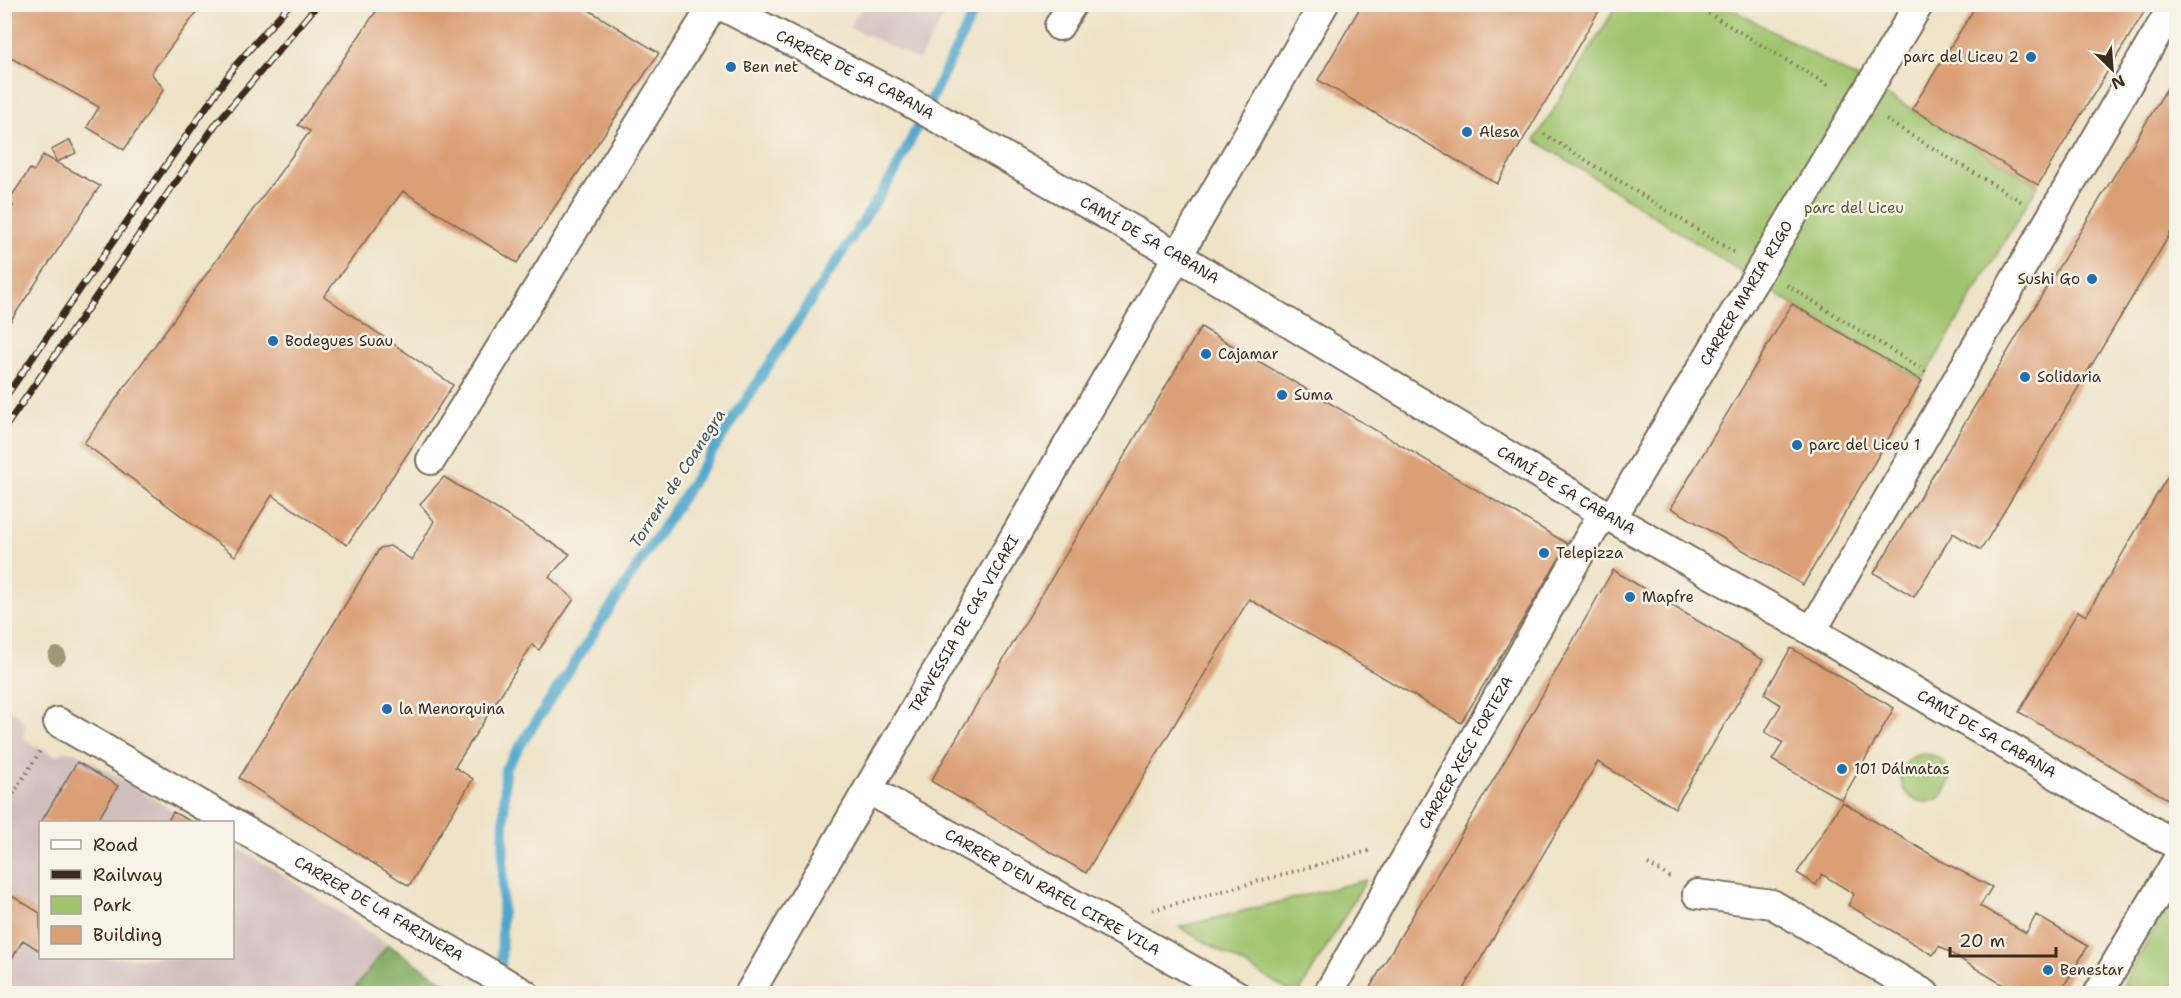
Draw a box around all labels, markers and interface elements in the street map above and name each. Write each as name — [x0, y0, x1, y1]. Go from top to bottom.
street label: CARRER DE SA CABANA — [772, 25, 938, 124]
north arrow — [2082, 39, 2142, 99]
place label: parc del Liceu 2 — [1903, 47, 2019, 67]
marker: parc del Liceu 2 — [2024, 50, 2038, 64]
place label: Ben net — [743, 57, 798, 77]
marker: Ben net — [724, 60, 738, 74]
text: N — [2108, 70, 2128, 94]
place label: Alesa — [1479, 122, 1520, 142]
marker: Alesa — [1460, 125, 1474, 139]
street label: CAMÍ DE SA CABANA — [1076, 192, 1223, 289]
park label: parc del Liceu — [1804, 198, 1904, 218]
street label: CARRER MARIA RIGO — [1695, 217, 1797, 369]
place label: Sushi Go — [2017, 269, 2080, 289]
marker: Sushi Go — [2085, 272, 2099, 286]
place label: Bodegues Suau — [285, 331, 393, 351]
marker: Bodegues Suau — [266, 334, 280, 348]
place label: Cajamar — [1218, 344, 1279, 364]
marker: Cajamar — [1199, 347, 1213, 361]
place label: Solidaria — [2037, 367, 2102, 387]
marker: Solidaria — [2018, 370, 2032, 384]
place label: Suma — [1294, 385, 1333, 405]
marker: Suma — [1275, 388, 1289, 402]
water label: Torrent de Coanegra — [625, 405, 730, 552]
place label: parc del Liceu 1 — [1809, 435, 1920, 455]
marker: parc del Liceu 1 — [1790, 438, 1804, 452]
street label: CAMÍ DE SA CABANA — [1493, 441, 1639, 539]
street label: TRAVESSIA DE CAS VICARI — [904, 531, 1024, 717]
place label: Telepizza — [1556, 543, 1624, 563]
marker: Telepizza — [1537, 546, 1551, 560]
place label: Mapfre — [1642, 587, 1694, 607]
marker: Mapfre — [1623, 590, 1637, 604]
street label: CARRER XESC FORTEZA — [1414, 672, 1518, 833]
street label: CAMÍ DE SA CABANA — [1914, 685, 2060, 782]
place label: la Menorquina — [399, 699, 505, 719]
marker: la Menorquina — [380, 702, 394, 716]
place label: 101 Dálmatas — [1854, 759, 1950, 779]
marker: 101 Dálmatas — [1835, 762, 1849, 776]
legend — [39, 821, 234, 959]
street label: CARRER D'EN RAFEL CIFRE VILA — [941, 824, 1164, 960]
text: Road — [93, 833, 138, 857]
street label: CARRER DE LA FARINERA — [291, 851, 467, 966]
text: Railway — [93, 863, 163, 887]
text: Park — [93, 893, 132, 917]
scale bar — [1950, 920, 2056, 958]
text: Building — [93, 923, 162, 947]
text: 20 m — [1959, 929, 2005, 953]
place label: Benestar — [2060, 960, 2124, 980]
marker: Benestar — [2041, 963, 2055, 977]

